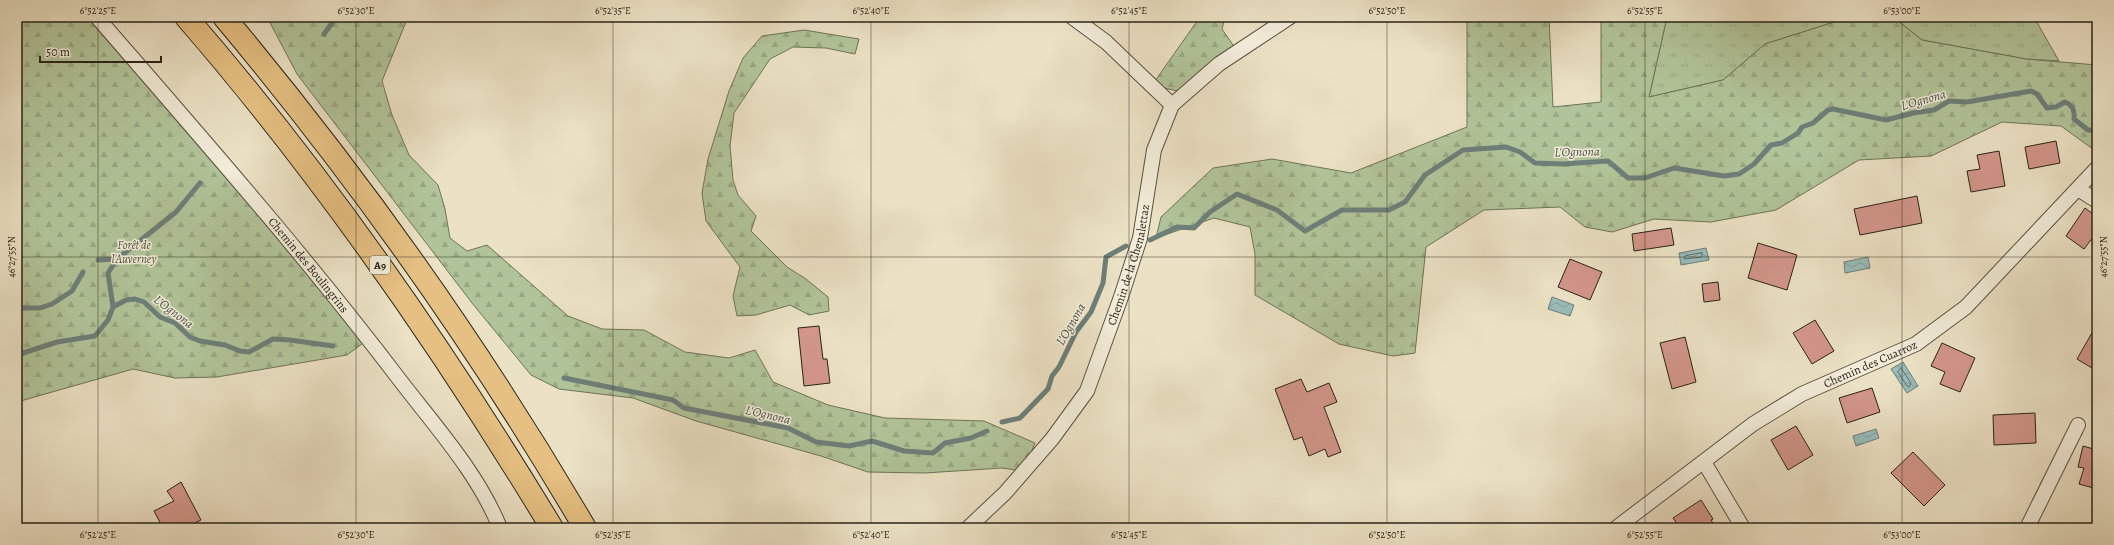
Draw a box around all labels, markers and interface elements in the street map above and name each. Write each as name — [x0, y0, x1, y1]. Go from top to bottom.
text: 6°52'25"E — [80, 4, 116, 17]
text: 6°52'30"E — [338, 4, 374, 17]
text: 6°52'35"E — [595, 4, 631, 17]
text: 6°52'40"E — [852, 4, 890, 17]
text: 6°52'45"E — [1111, 4, 1147, 17]
text: 6°52'50"E — [1369, 4, 1406, 17]
text: 6°52'55"E — [1627, 4, 1663, 17]
text: 6°53'00"E — [1883, 4, 1921, 17]
scale bar — [40, 38, 161, 64]
text: 50 m — [46, 44, 70, 60]
water label: L'Ognona — [1899, 85, 1948, 114]
water label: L'Ognona — [1554, 143, 1600, 160]
street label: Chemin de la Chenalettaz — [1103, 203, 1153, 328]
street label: Chemin des Boulingrins — [265, 214, 352, 316]
text: 46°27'55"N — [5, 236, 18, 278]
text: 46°27'55"N — [2097, 236, 2110, 278]
park label: Forêt de l'Auverney — [112, 237, 157, 267]
road number: A9 — [370, 256, 390, 274]
water label: L'Ognona — [150, 291, 197, 332]
water label: L'Ognona — [1052, 300, 1089, 348]
street label: Chemin des Cuarroz — [1821, 336, 1920, 392]
water label: L'Ognona — [744, 401, 792, 428]
text: 6°52'25"E — [80, 528, 116, 541]
text: 6°52'30"E — [338, 528, 374, 541]
text: 6°52'35"E — [595, 528, 631, 541]
text: 6°52'40"E — [852, 528, 890, 541]
text: 6°52'45"E — [1111, 528, 1147, 541]
text: 6°52'50"E — [1369, 528, 1406, 541]
text: 6°52'55"E — [1627, 528, 1663, 541]
text: 6°53'00"E — [1883, 528, 1921, 541]

